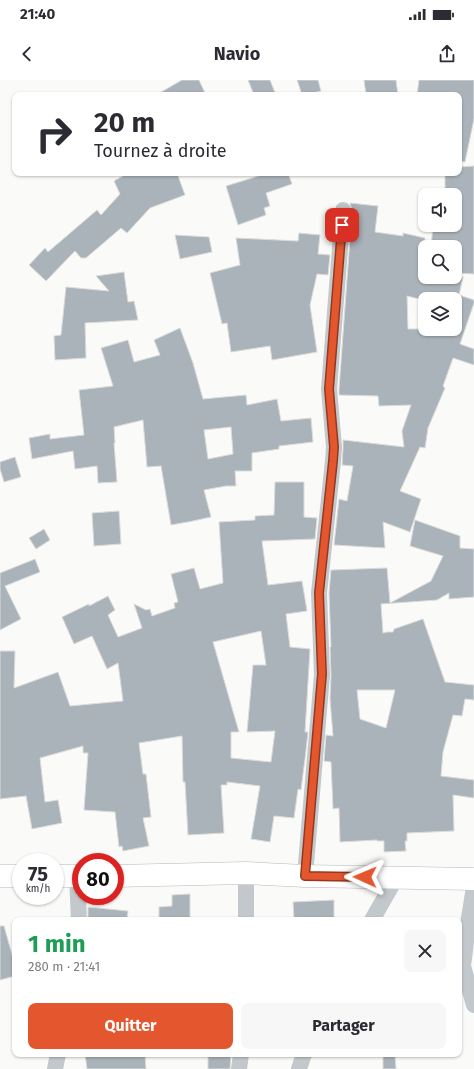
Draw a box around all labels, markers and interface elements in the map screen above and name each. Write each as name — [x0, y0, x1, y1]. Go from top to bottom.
text: 21:40 — [20, 5, 55, 23]
icon: back — [16, 43, 38, 65]
text: Navio — [214, 43, 260, 65]
icon: share — [436, 43, 458, 65]
text: 20 m — [94, 106, 155, 139]
icon: right — [28, 108, 80, 160]
text: Tournez à droite — [94, 140, 226, 162]
map controls — [418, 188, 462, 336]
button: sound — [418, 188, 462, 232]
pin — [325, 208, 359, 242]
icon: arrive — [331, 214, 353, 236]
button: search — [418, 240, 462, 284]
button: layers — [418, 292, 462, 336]
speed limit sign: 80 — [72, 853, 124, 905]
position arrow — [344, 856, 386, 898]
text: 75 — [28, 862, 48, 886]
text: km/h — [26, 883, 50, 895]
text: 1 min — [28, 930, 86, 958]
button: close — [404, 930, 446, 972]
text: 280 m · 21:41 — [28, 959, 100, 974]
button: Quitter — [28, 1003, 233, 1049]
button: Partager — [241, 1003, 446, 1049]

